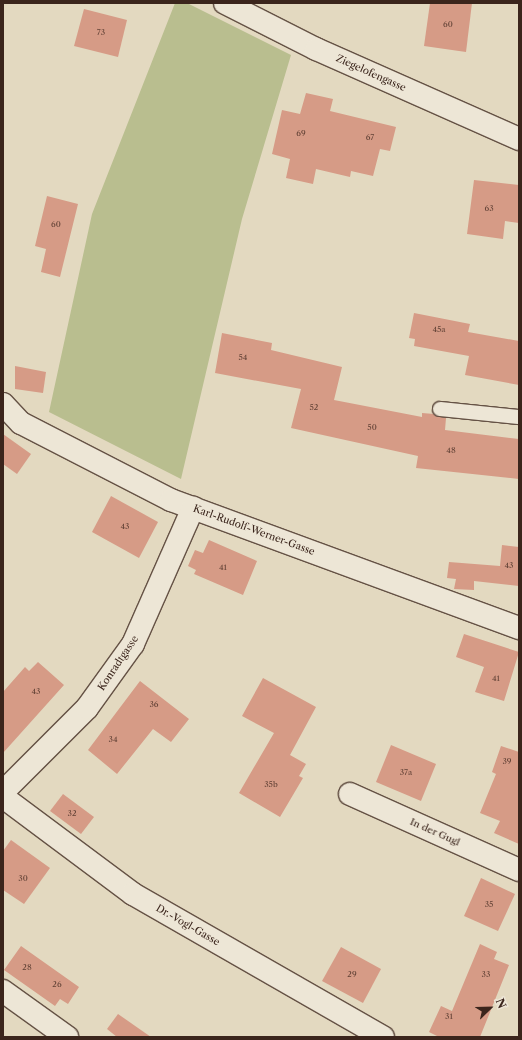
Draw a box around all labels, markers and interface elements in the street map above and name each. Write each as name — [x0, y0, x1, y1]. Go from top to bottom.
house number: 60 — [443, 20, 453, 30]
house number: 73 — [97, 28, 105, 38]
street label: Ziegelofengasse — [334, 52, 408, 94]
house number: 69 — [296, 129, 306, 139]
house number: 67 — [366, 133, 374, 143]
house number: 63 — [484, 204, 494, 214]
house number: 60 — [51, 220, 61, 230]
house number: 45a — [432, 325, 446, 335]
house number: 54 — [239, 353, 247, 363]
house number: 52 — [310, 403, 318, 413]
house number: 50 — [367, 423, 377, 433]
house number: 48 — [446, 446, 456, 456]
street label: Karl-Rudolf-Werner-Gasse — [191, 502, 317, 558]
house number: 43 — [120, 522, 130, 532]
house number: 43 — [504, 561, 514, 571]
house number: 41 — [219, 563, 227, 573]
street label: Konradtgasse — [95, 633, 141, 693]
house number: 41 — [492, 674, 500, 684]
house number: 43 — [31, 687, 41, 697]
house number: 36 — [149, 700, 159, 710]
house number: 34 — [108, 735, 118, 745]
house number: 39 — [502, 757, 512, 767]
house number: 37a — [400, 768, 412, 778]
house number: 35b — [264, 780, 278, 790]
house number: 32 — [67, 809, 77, 819]
street label: In der Gugl — [408, 816, 462, 848]
house number: 30 — [18, 874, 28, 884]
house number: 35 — [485, 900, 493, 910]
street label: Dr.-Vogl-Gasse — [154, 902, 222, 948]
house number: 28 — [22, 963, 32, 973]
house number: 29 — [347, 970, 357, 980]
house number: 33 — [482, 970, 490, 980]
house number: 26 — [52, 980, 62, 990]
north arrow — [470, 988, 510, 1028]
text: N — [493, 996, 509, 1010]
house number: 31 — [445, 1012, 453, 1022]

